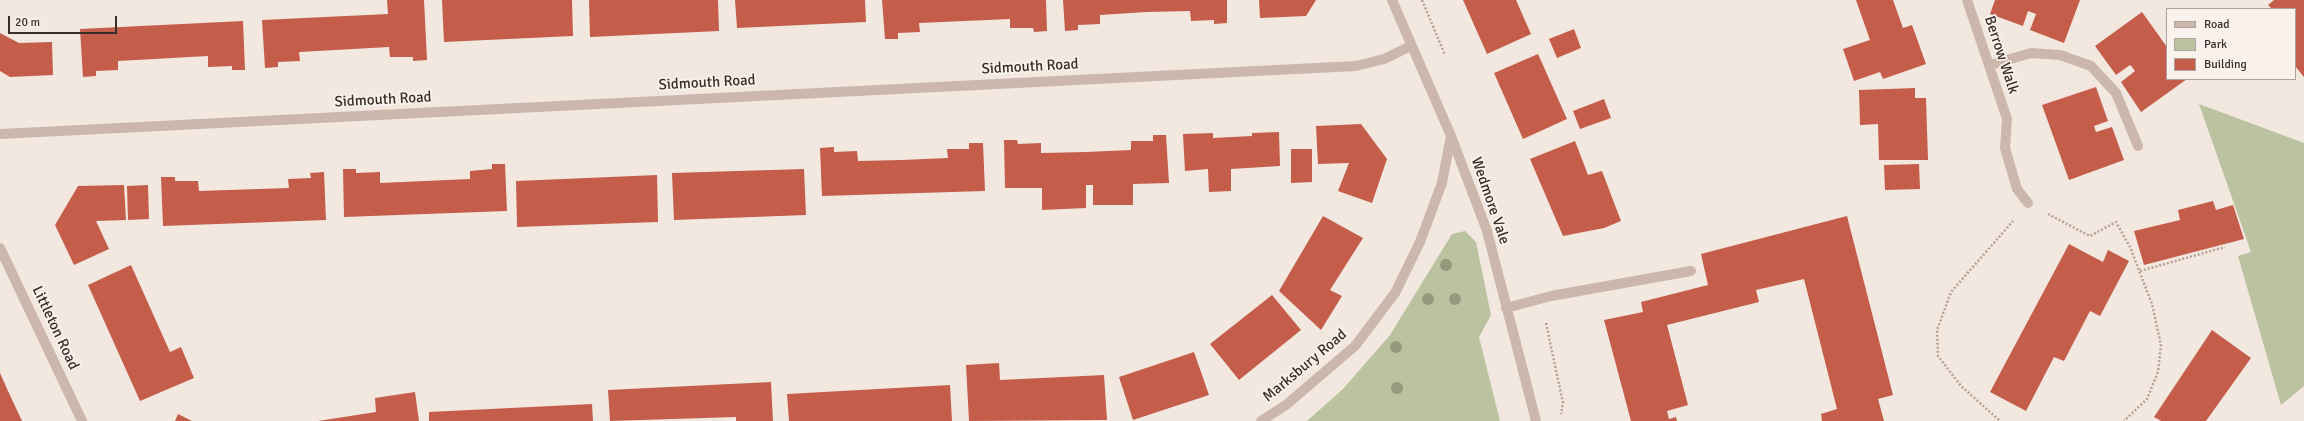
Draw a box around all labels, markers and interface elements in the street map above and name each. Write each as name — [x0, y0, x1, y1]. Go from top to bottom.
scale bar — [10, 8, 119, 34]
legend — [2166, 8, 2296, 80]
street label: Berrow Walk — [1980, 14, 2022, 96]
text: 20 m — [15, 15, 40, 30]
text: Road — [2204, 17, 2230, 32]
text: Park — [2204, 37, 2227, 52]
street label: Sidmouth Road — [981, 55, 1079, 79]
text: Building — [2204, 57, 2247, 72]
street label: Sidmouth Road — [658, 71, 756, 95]
street label: Sidmouth Road — [334, 88, 432, 112]
street label: Wedmore Vale — [1467, 155, 1513, 247]
street label: Littleton Road — [28, 283, 82, 373]
street label: Marksbury Road — [1259, 326, 1351, 406]

